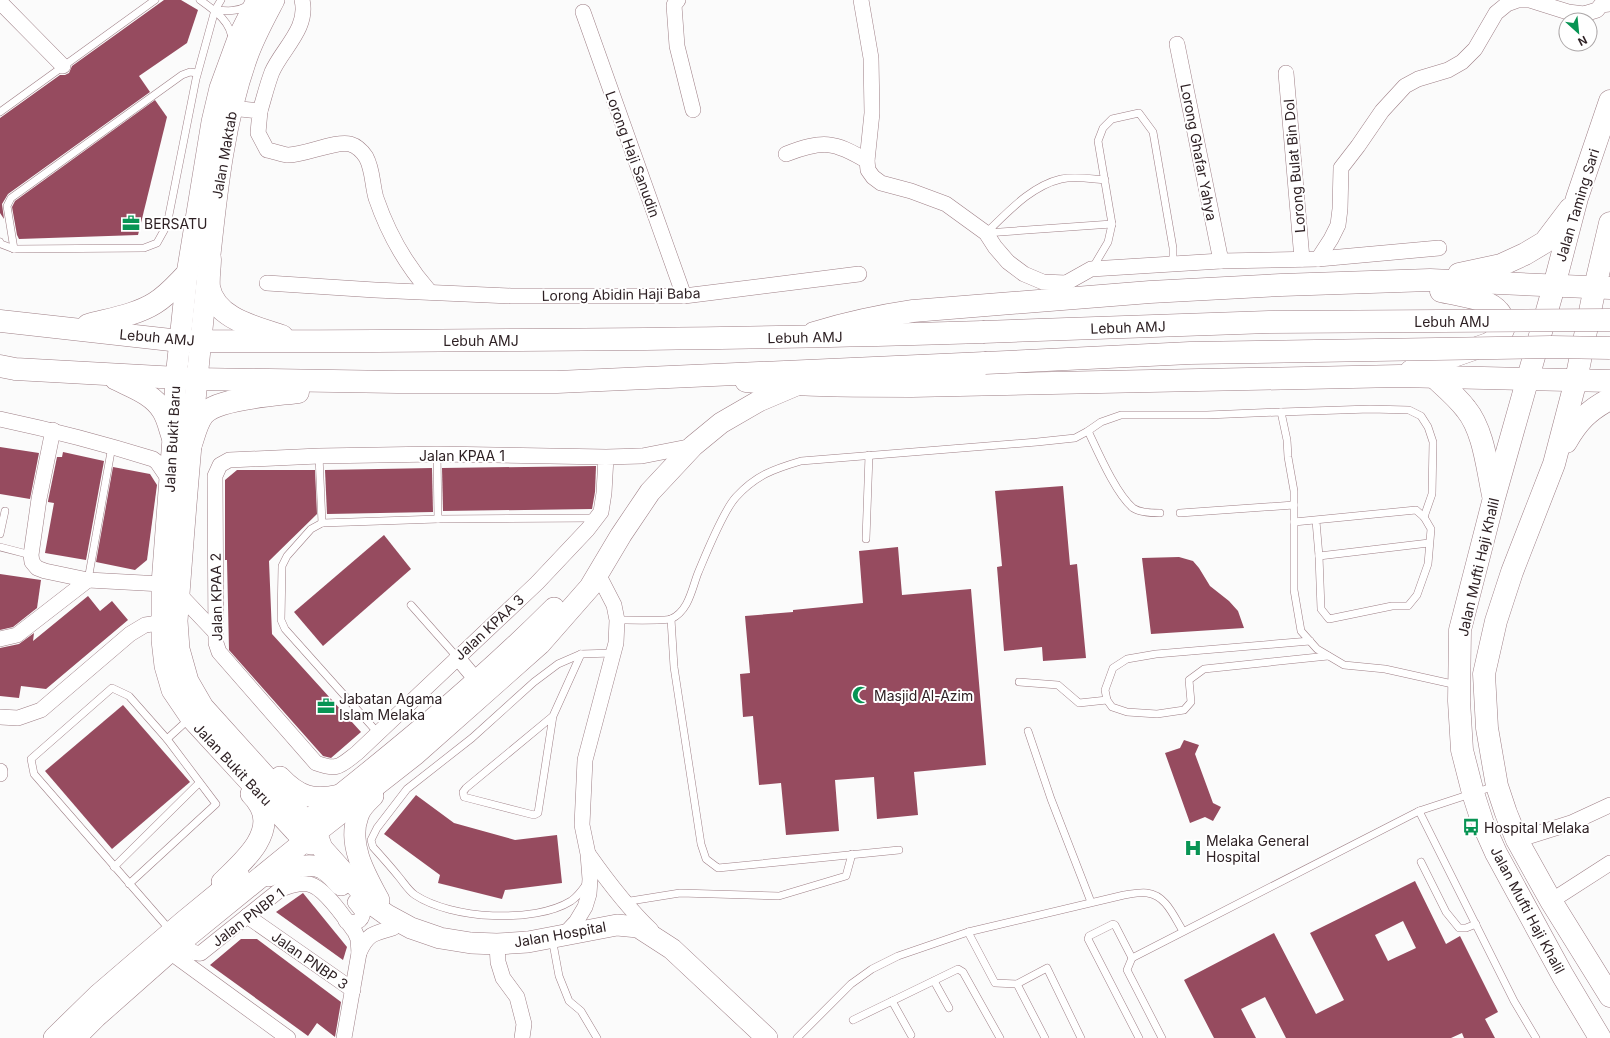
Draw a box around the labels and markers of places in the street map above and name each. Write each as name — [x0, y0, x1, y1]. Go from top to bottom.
office icon: BERSATU — [121, 213, 141, 233]
place label: BERSATU — [144, 215, 208, 232]
mosque icon: Masjid Al-Azim — [851, 685, 871, 705]
place label: Masjid Al-Azim — [874, 687, 973, 704]
place label: Jabatan Agama Islam Melaka — [339, 690, 442, 723]
office icon: Jabatan Agama Islam Melaka — [316, 696, 336, 716]
bus stop icon: Hospital Melaka — [1461, 817, 1481, 837]
place label: Hospital Melaka — [1484, 819, 1590, 836]
place label: Melaka General Hospital — [1206, 832, 1309, 865]
hospital icon: Melaka General Hospital — [1183, 838, 1203, 858]

